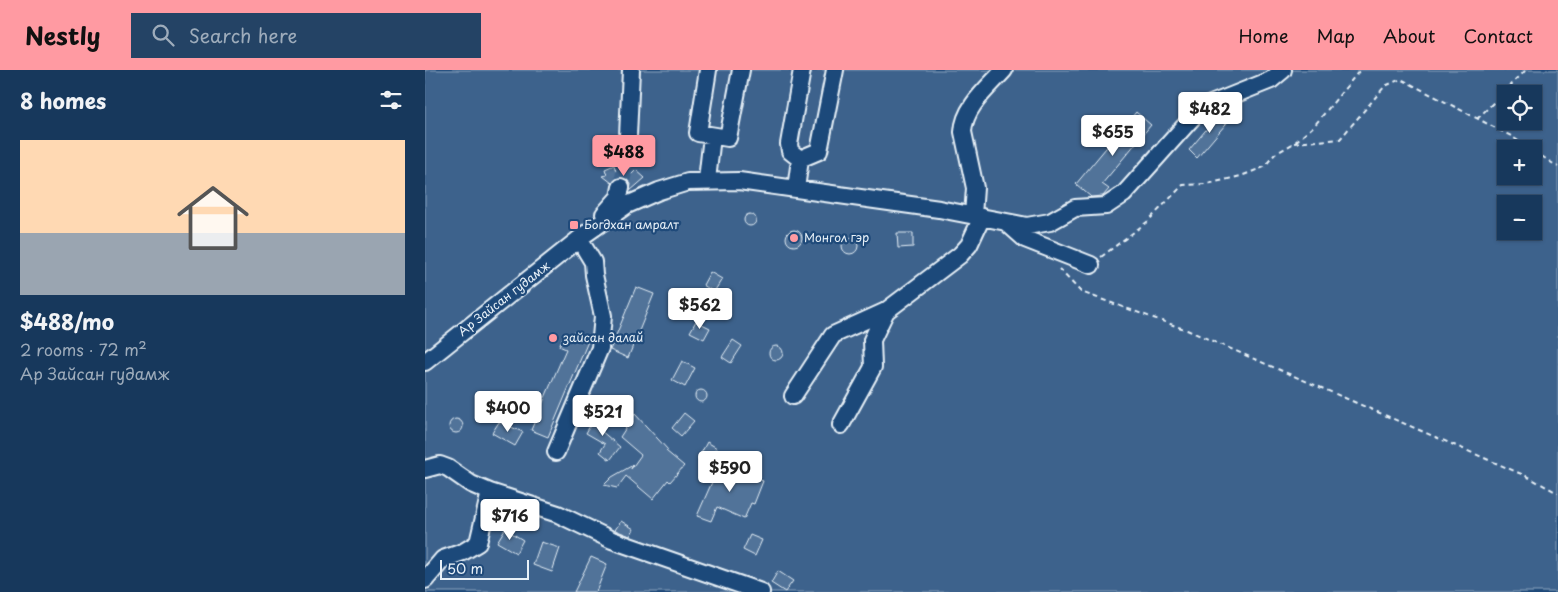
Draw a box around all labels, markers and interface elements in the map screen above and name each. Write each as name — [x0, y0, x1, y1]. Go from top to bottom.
search box — [131, 13, 481, 58]
text: Nestly — [25, 17, 101, 53]
icon: search — [149, 21, 177, 49]
text: Search here — [189, 21, 297, 49]
text: Home — [1238, 22, 1288, 49]
text: Map — [1316, 22, 1355, 49]
text: About — [1383, 22, 1435, 49]
text: Contact — [1463, 22, 1533, 49]
text: 8 homes — [20, 84, 106, 116]
map controls — [1497, 85, 1542, 240]
button: locate — [1497, 85, 1542, 130]
icon: filters — [377, 86, 405, 114]
pin: $482 — [1180, 92, 1240, 134]
text: $482 — [1189, 96, 1231, 120]
pin: $655 — [1083, 114, 1143, 157]
text: $655 — [1092, 119, 1134, 143]
pin: $488 — [594, 134, 654, 177]
text: $488 — [603, 139, 645, 163]
button: + — [1497, 140, 1542, 185]
icon: home — [168, 173, 258, 263]
button: − — [1497, 195, 1542, 240]
place label: Богдхан амралт — [584, 215, 679, 233]
marker: Богдхан амралт — [568, 219, 580, 231]
place label: Монгол гэр — [804, 228, 869, 246]
marker: Монгол гэр — [788, 232, 800, 244]
street label: Ар Зайсан гудамж — [454, 256, 553, 340]
pin: $562 — [670, 288, 730, 330]
text: $562 — [679, 292, 721, 316]
text: $488/mo — [20, 305, 114, 337]
place label: зайсан далай — [562, 328, 643, 346]
marker: зайсан далай — [547, 332, 559, 344]
text: 2 rooms · 72 m² — [20, 337, 147, 361]
text: Ар Зайсан гудамж — [20, 361, 169, 385]
pin: $400 — [478, 390, 538, 433]
pin: $521 — [573, 394, 633, 437]
text: $400 — [486, 395, 530, 419]
text: $521 — [584, 399, 622, 423]
pin: $590 — [700, 450, 760, 493]
text: $590 — [709, 455, 751, 479]
pin: $716 — [480, 498, 540, 541]
text: $716 — [491, 503, 529, 527]
scale bar — [440, 557, 529, 580]
text: 50 m — [447, 558, 483, 579]

